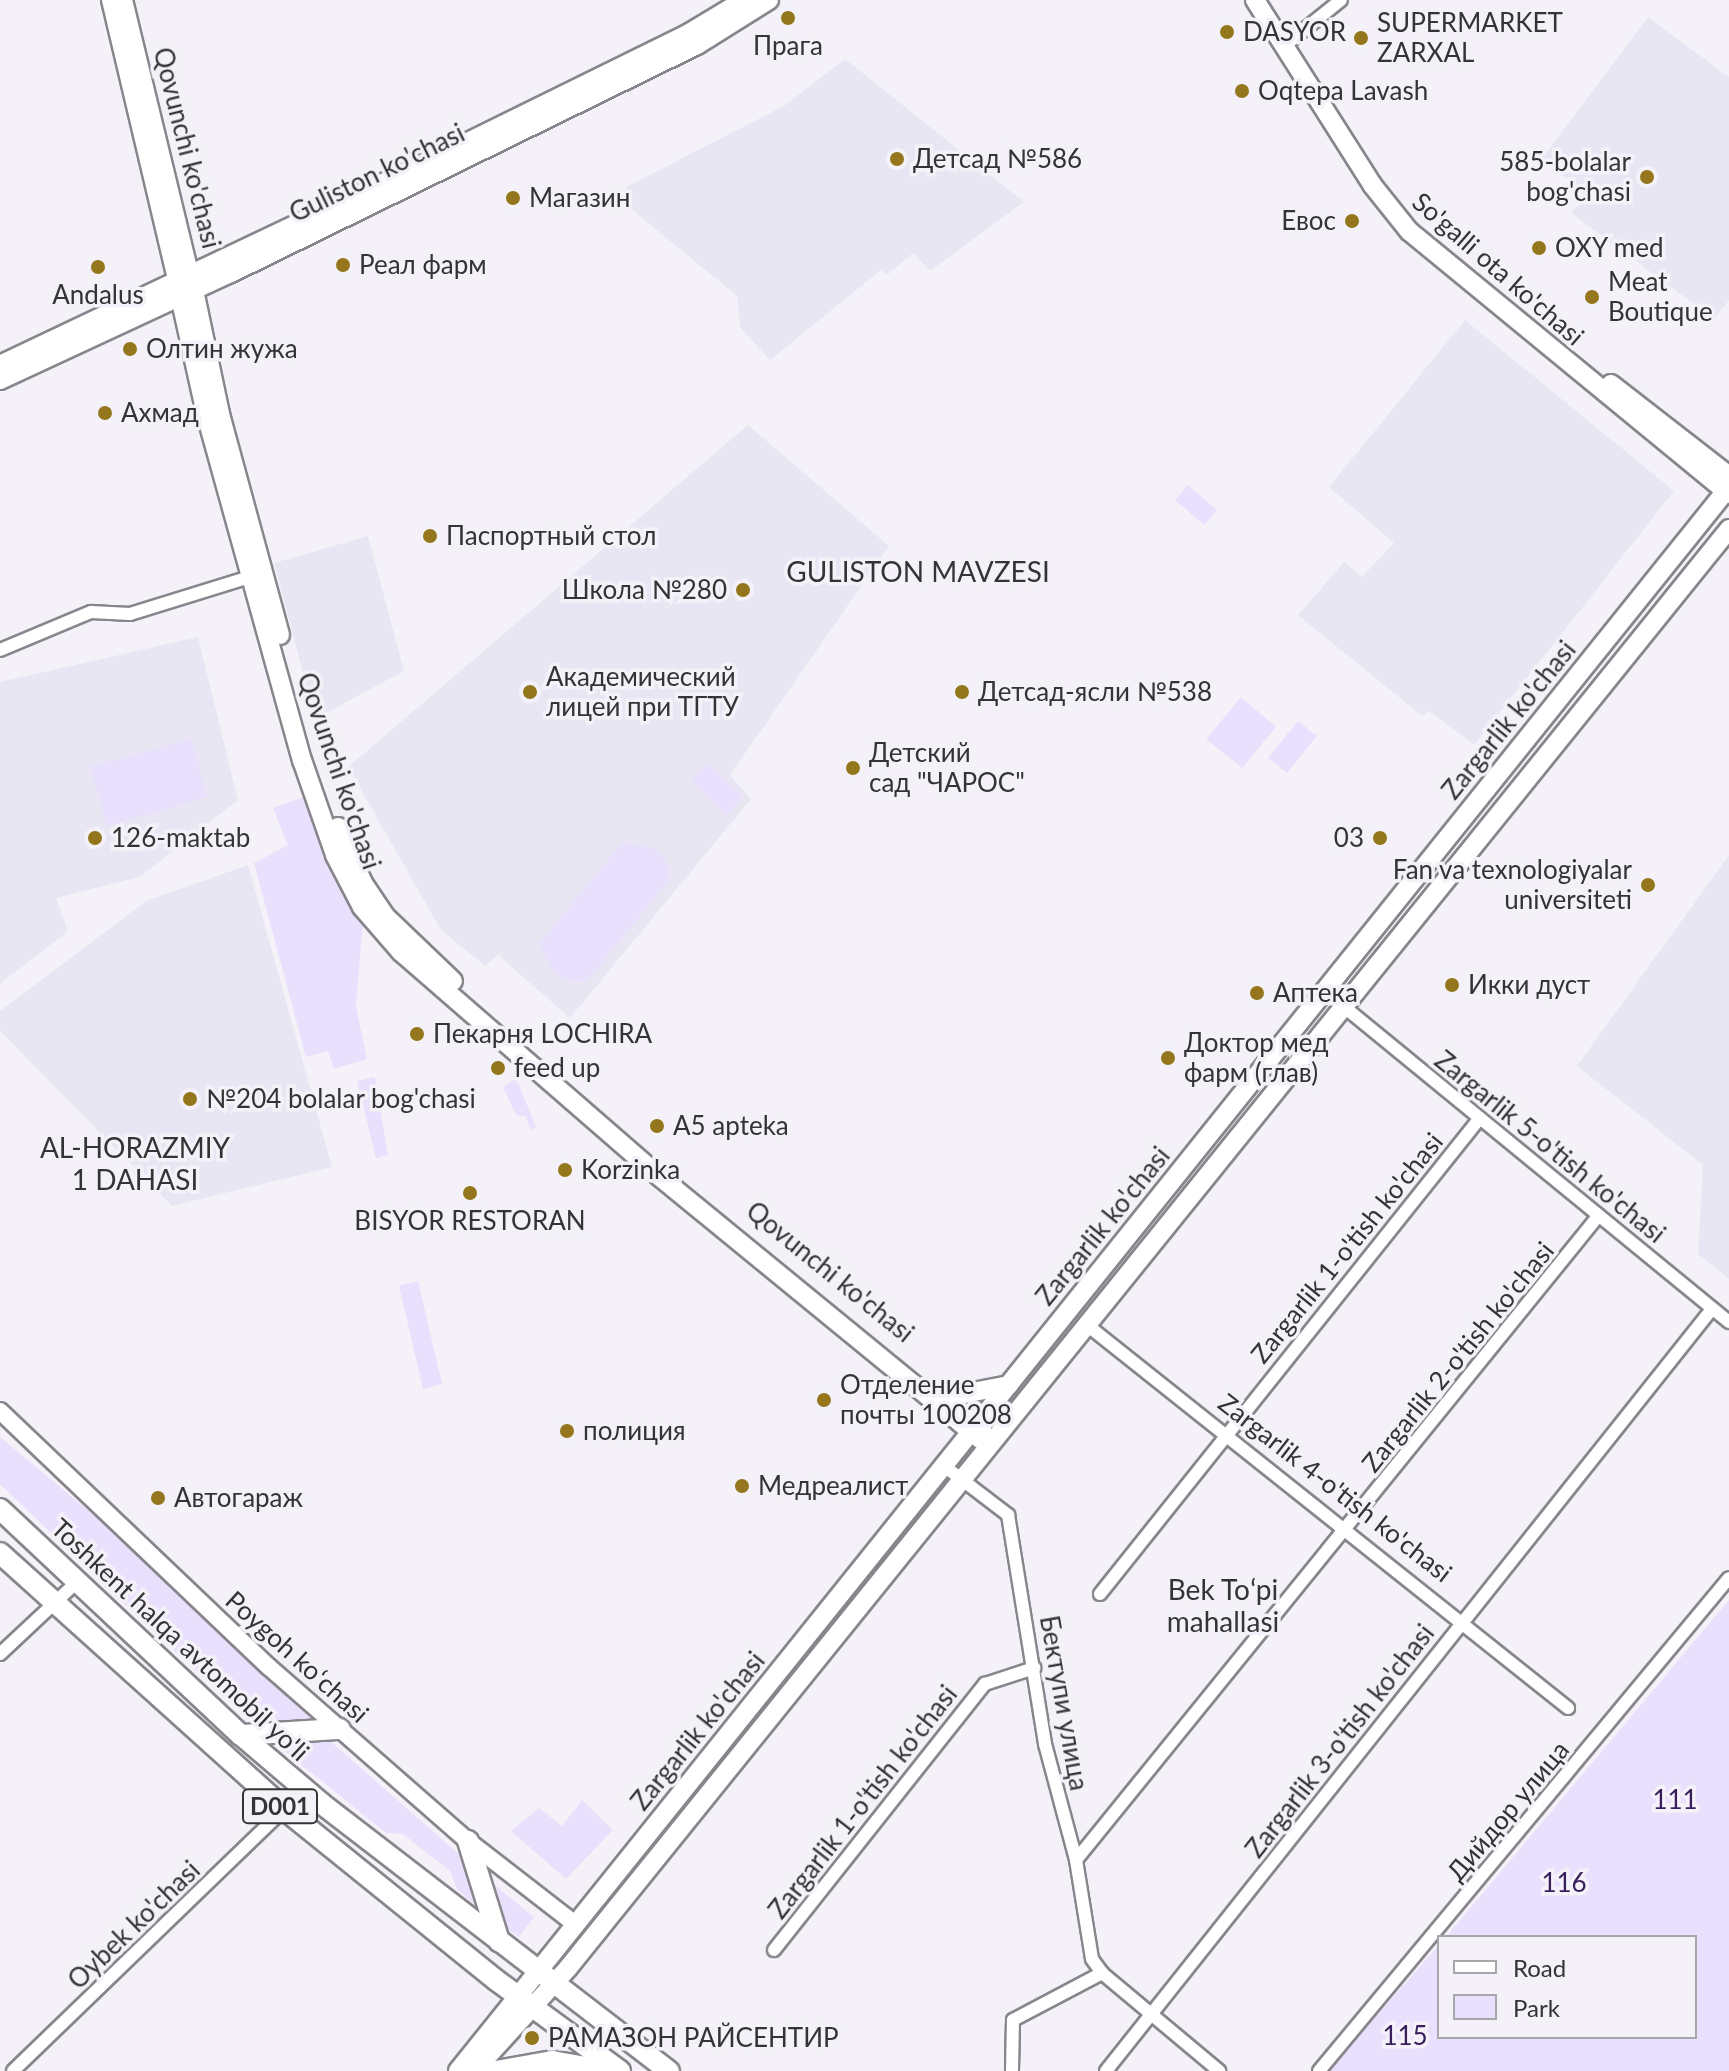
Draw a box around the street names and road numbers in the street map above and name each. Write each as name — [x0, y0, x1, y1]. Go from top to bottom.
street label: Qovunchi ko'chasi — [147, 44, 227, 252]
street label: Guliston ko'chasi — [284, 117, 470, 229]
street label: So'galli ota ko'chasi — [1406, 186, 1590, 352]
street label: Zargarlik ko'chasi — [1436, 635, 1582, 805]
street label: Qovunchi ko'chasi — [291, 669, 387, 873]
street label: Zargarlik 5-o'tish ko'chasi — [1429, 1044, 1671, 1250]
street label: Zargarlik 1-o'tish ko'chasi — [1244, 1127, 1450, 1369]
street label: Zargarlik ko'chasi — [1030, 1141, 1176, 1311]
street label: Qovunchi ko'chasi — [740, 1195, 920, 1349]
street label: Zargarlik 2-o'tish ko'chasi — [1355, 1236, 1561, 1478]
street label: Zargarlik 4-o'tish ko'chasi — [1212, 1387, 1458, 1589]
street label: Toshkent halqa avtomobil yo'li — [44, 1512, 316, 1768]
street label: Poygoh koʻchasi — [219, 1585, 375, 1729]
street label: Бектупи улица — [1033, 1613, 1095, 1793]
street label: Zargarlik 3-o'tish ko'chasi — [1239, 1618, 1441, 1864]
street label: Zargarlik ko'chasi — [625, 1646, 771, 1816]
street label: Zargarlik 1-o'tish ko'chasi — [762, 1679, 964, 1925]
street label: Дийдор улица — [1440, 1735, 1576, 1887]
road number: D001 — [240, 1786, 320, 1826]
street label: Oybek ko'chasi — [62, 1854, 206, 1996]

